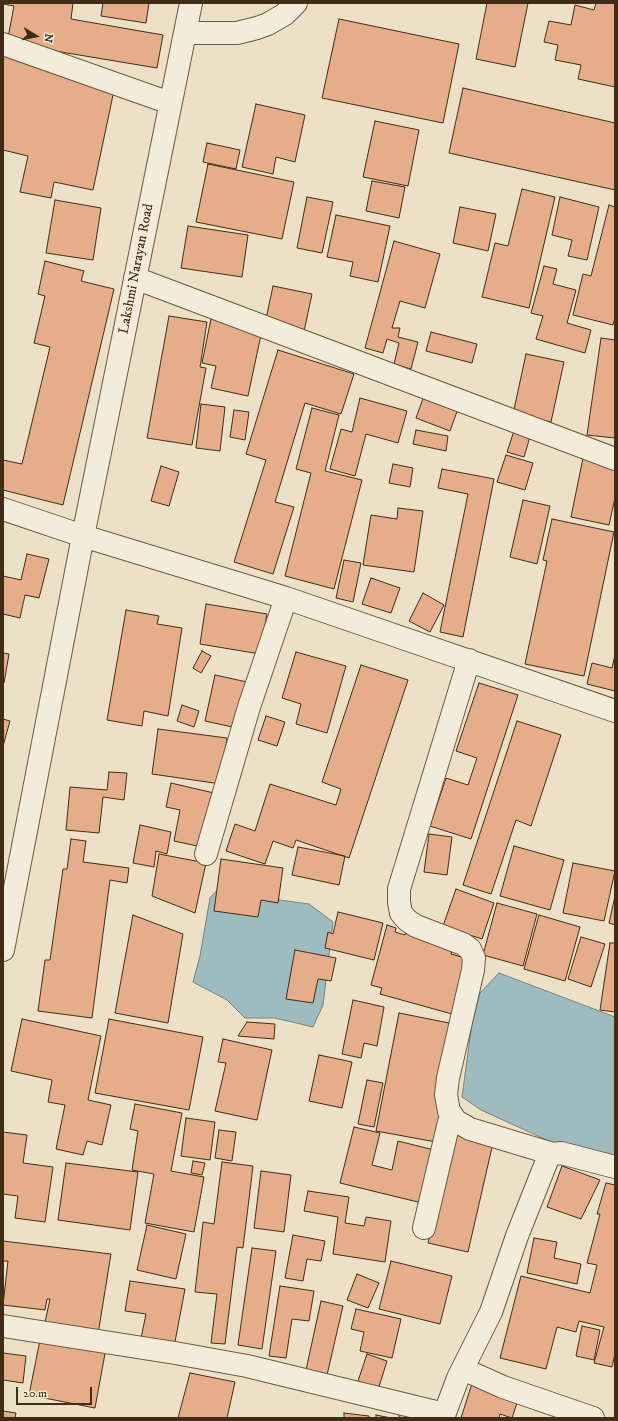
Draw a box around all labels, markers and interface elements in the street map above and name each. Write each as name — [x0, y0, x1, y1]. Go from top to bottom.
north arrow — [16, 16, 56, 56]
text: N — [40, 32, 55, 44]
street label: Lakshmi Narayan Road — [116, 203, 158, 335]
scale bar — [18, 1379, 94, 1405]
text: 20 m — [23, 1386, 47, 1401]

